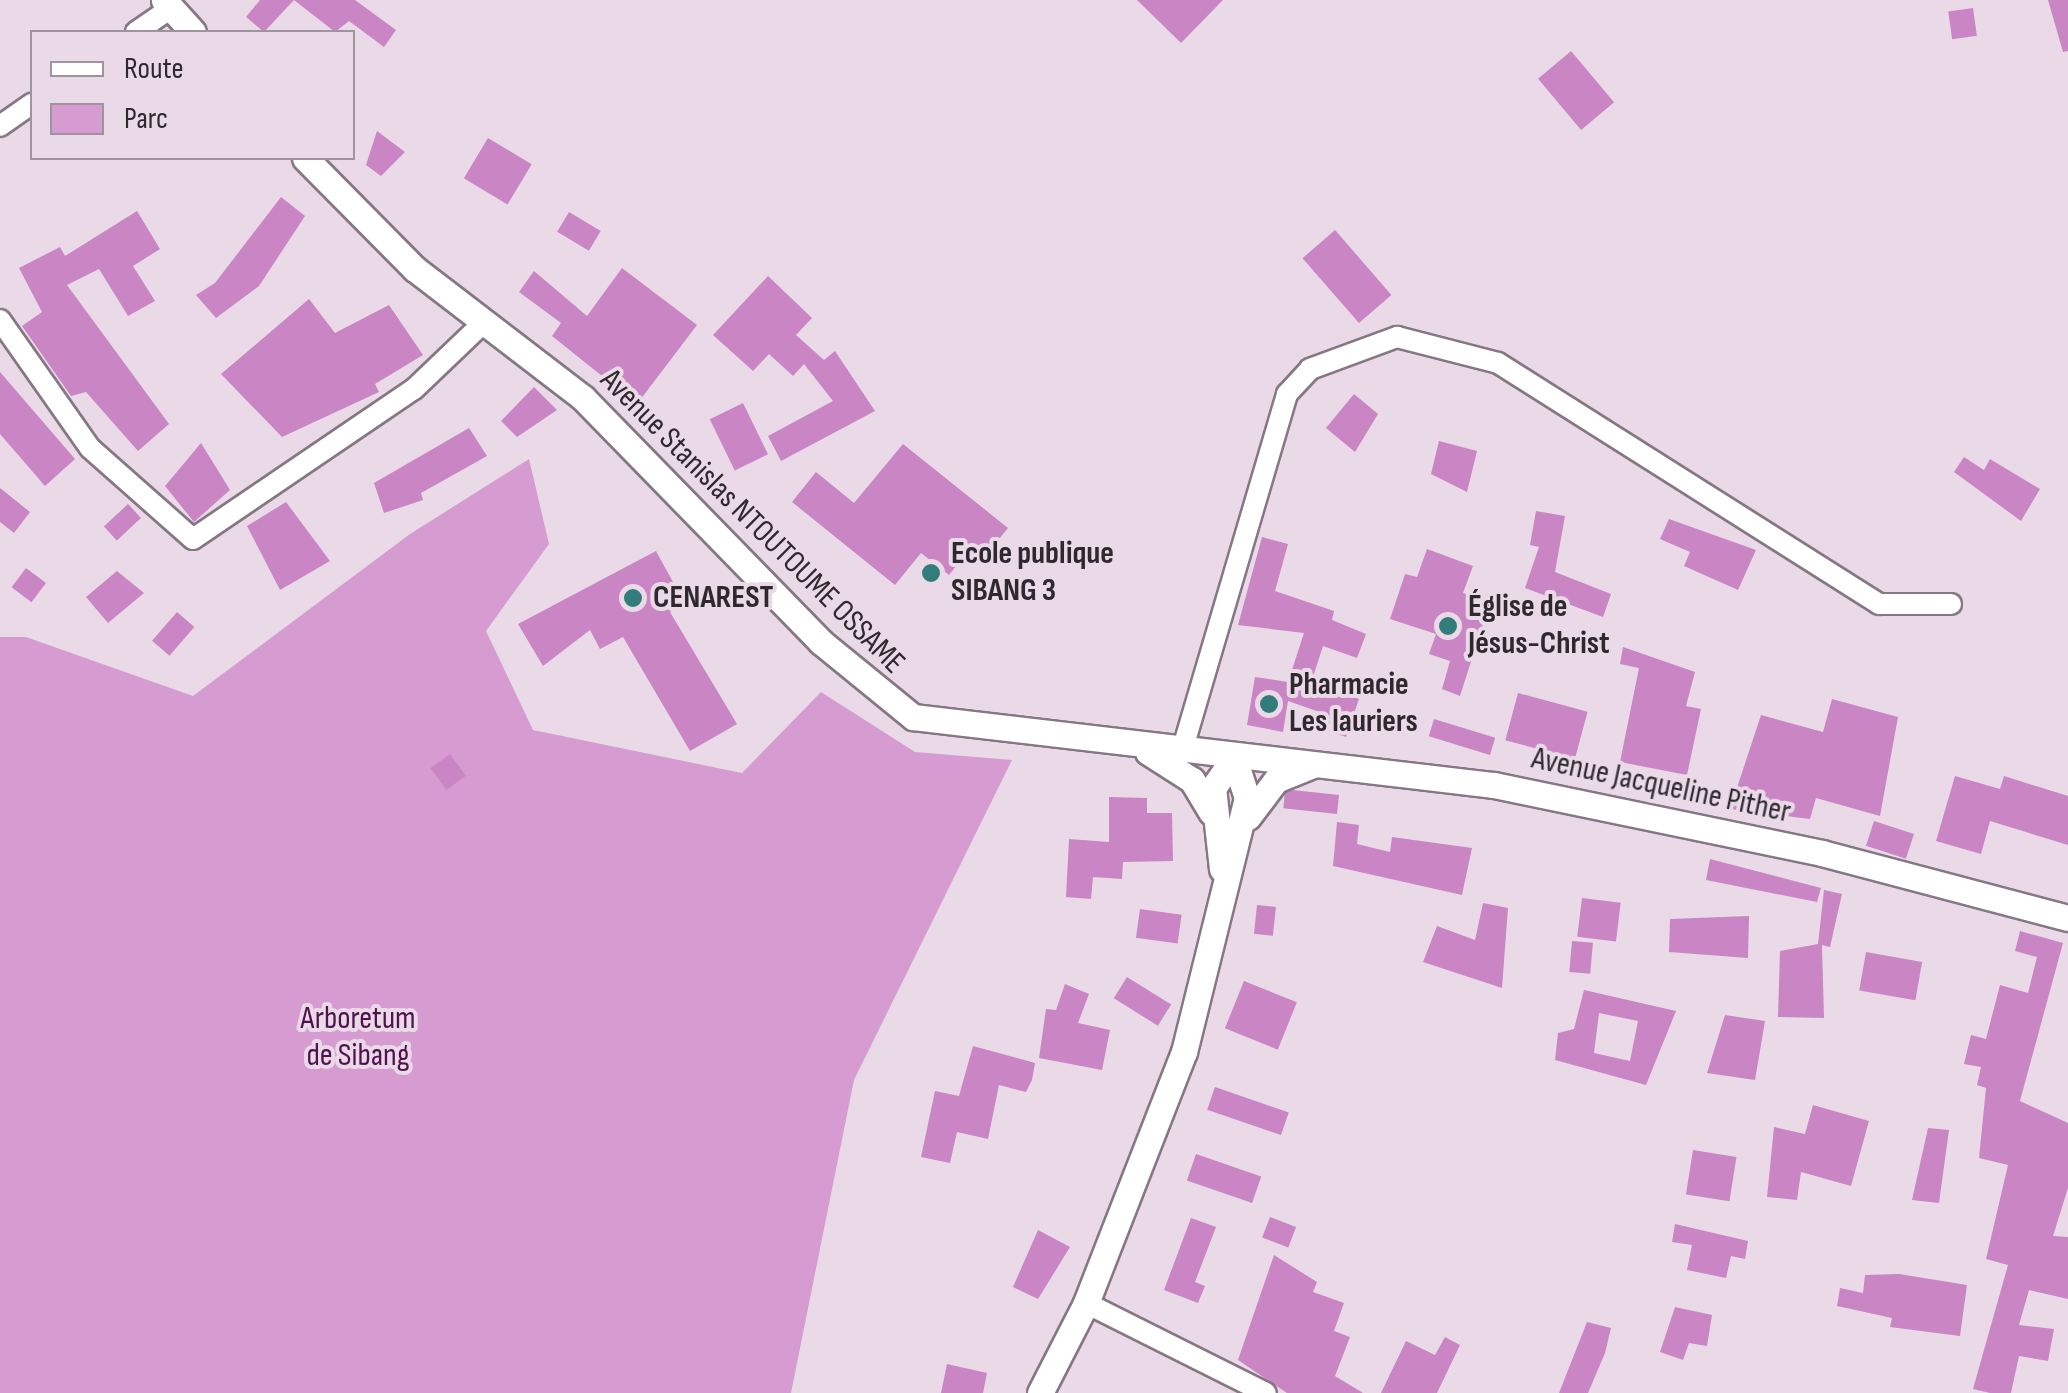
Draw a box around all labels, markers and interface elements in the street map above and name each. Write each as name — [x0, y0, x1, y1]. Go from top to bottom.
legend — [30, 30, 355, 160]
text: Route — [124, 51, 183, 87]
text: Parc — [124, 101, 168, 137]
street label: Avenue Stanislas NTOUTOUME OSSAME — [592, 362, 912, 682]
place label: Ecole publique SIBANG 3 — [951, 536, 1114, 611]
marker: Ecole publique SIBANG 3 — [920, 562, 942, 584]
place label: CENAREST — [653, 579, 773, 617]
marker: CENAREST — [622, 587, 644, 609]
place label: Église de Jésus-Christ — [1468, 589, 1610, 664]
marker: Église de Jésus-Christ — [1437, 615, 1459, 637]
place label: Pharmacie Les lauriers — [1289, 667, 1418, 742]
marker: Pharmacie Les lauriers — [1258, 693, 1280, 715]
street label: Avenue Jacqueline Pither — [1528, 740, 1794, 832]
park label: Arboretum de Sibang — [300, 1001, 416, 1076]

